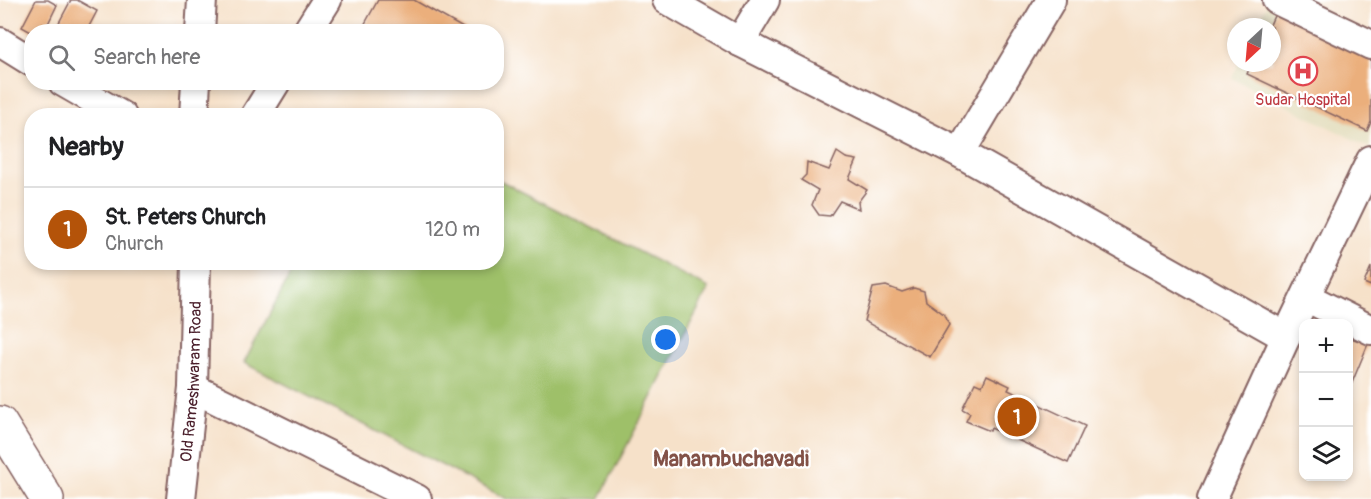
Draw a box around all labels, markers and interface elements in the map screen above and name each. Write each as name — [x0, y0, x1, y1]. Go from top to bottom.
north arrow — [1227, 18, 1281, 72]
search box — [24, 24, 504, 90]
icon: search — [45, 41, 78, 74]
text: Search here — [93, 43, 200, 71]
hospital icon: Sudar Hospital — [1287, 55, 1319, 87]
place label: Sudar Hospital — [1255, 90, 1351, 110]
text: Nearby — [48, 131, 124, 163]
text: St. Peters Church — [105, 203, 266, 231]
text: 1 — [64, 217, 71, 242]
text: 120 m — [425, 217, 480, 242]
text: Church — [105, 231, 163, 256]
street label: Old Rameshwaram Road — [176, 301, 206, 463]
map controls — [1299, 319, 1353, 481]
button: + — [1299, 319, 1353, 373]
your location — [651, 325, 680, 354]
button: − — [1299, 373, 1353, 427]
pin: 1 — [998, 394, 1036, 440]
button: layers — [1299, 427, 1353, 481]
district label: Manambuchavadi — [653, 445, 809, 473]

